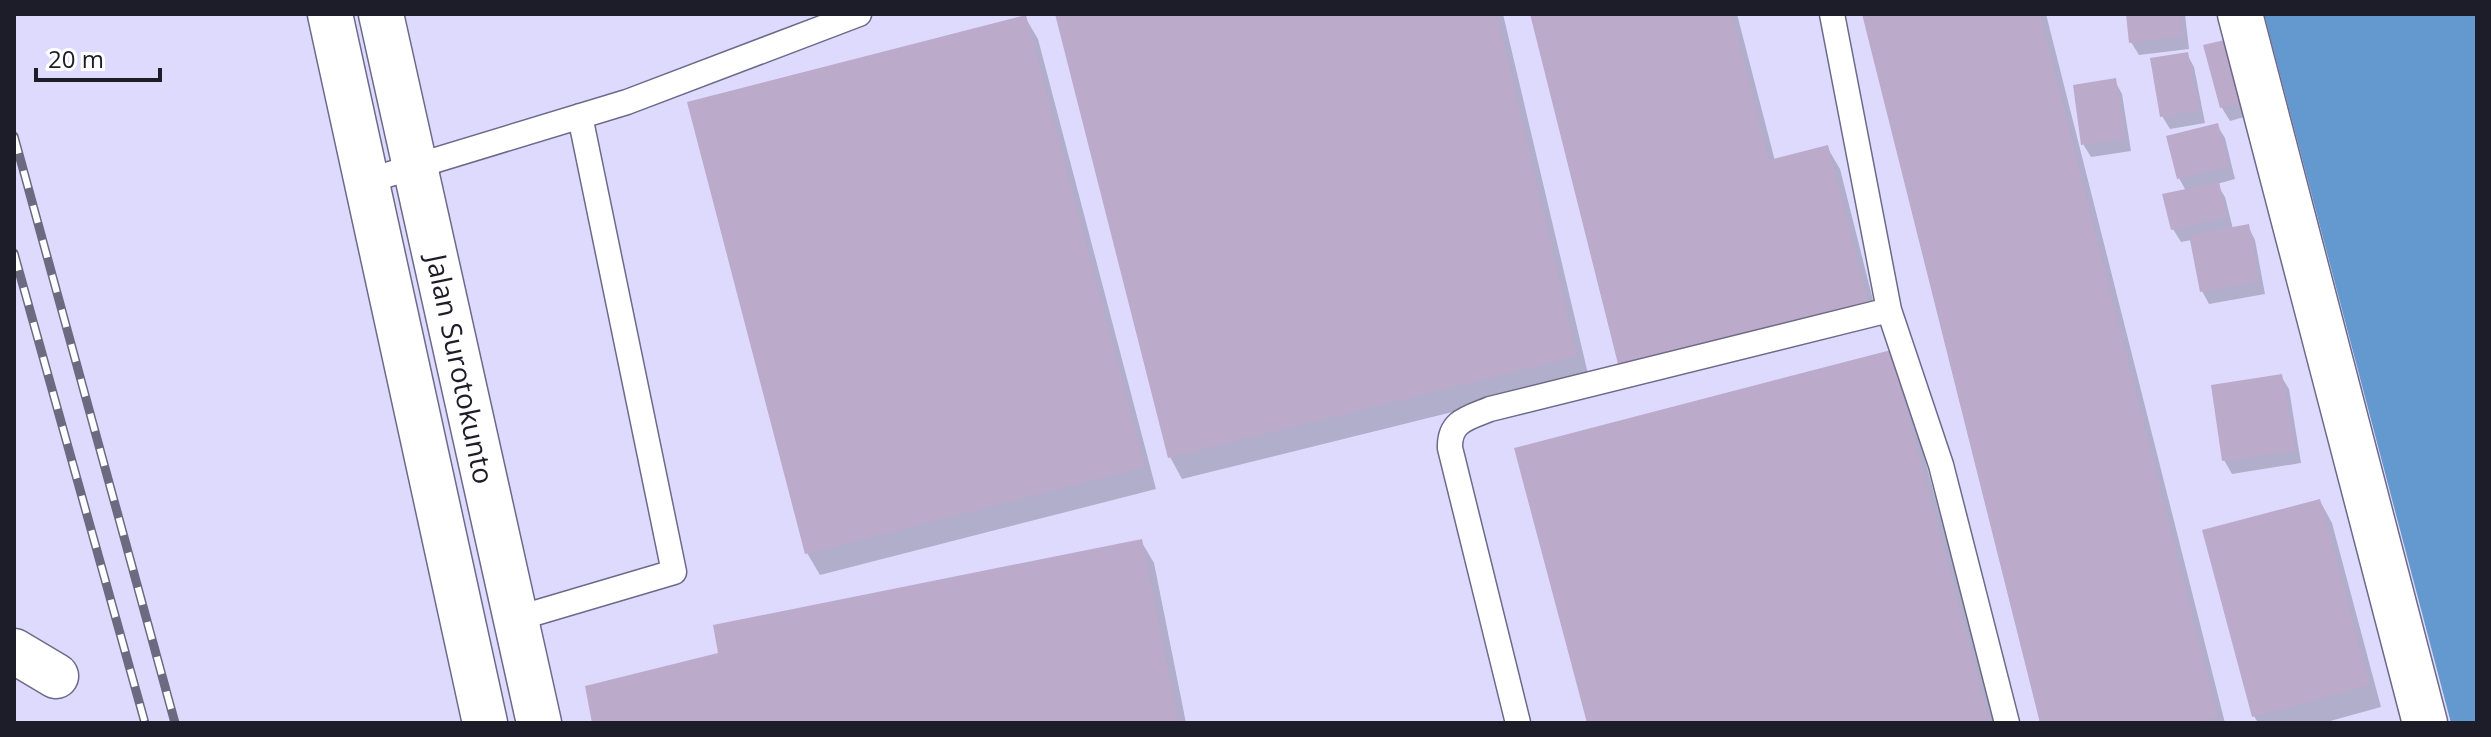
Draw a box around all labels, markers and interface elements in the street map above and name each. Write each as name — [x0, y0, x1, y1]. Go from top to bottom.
scale bar — [36, 32, 160, 82]
text: 20 m — [48, 42, 104, 75]
street label: Jalan Surotokunto — [417, 248, 504, 487]

